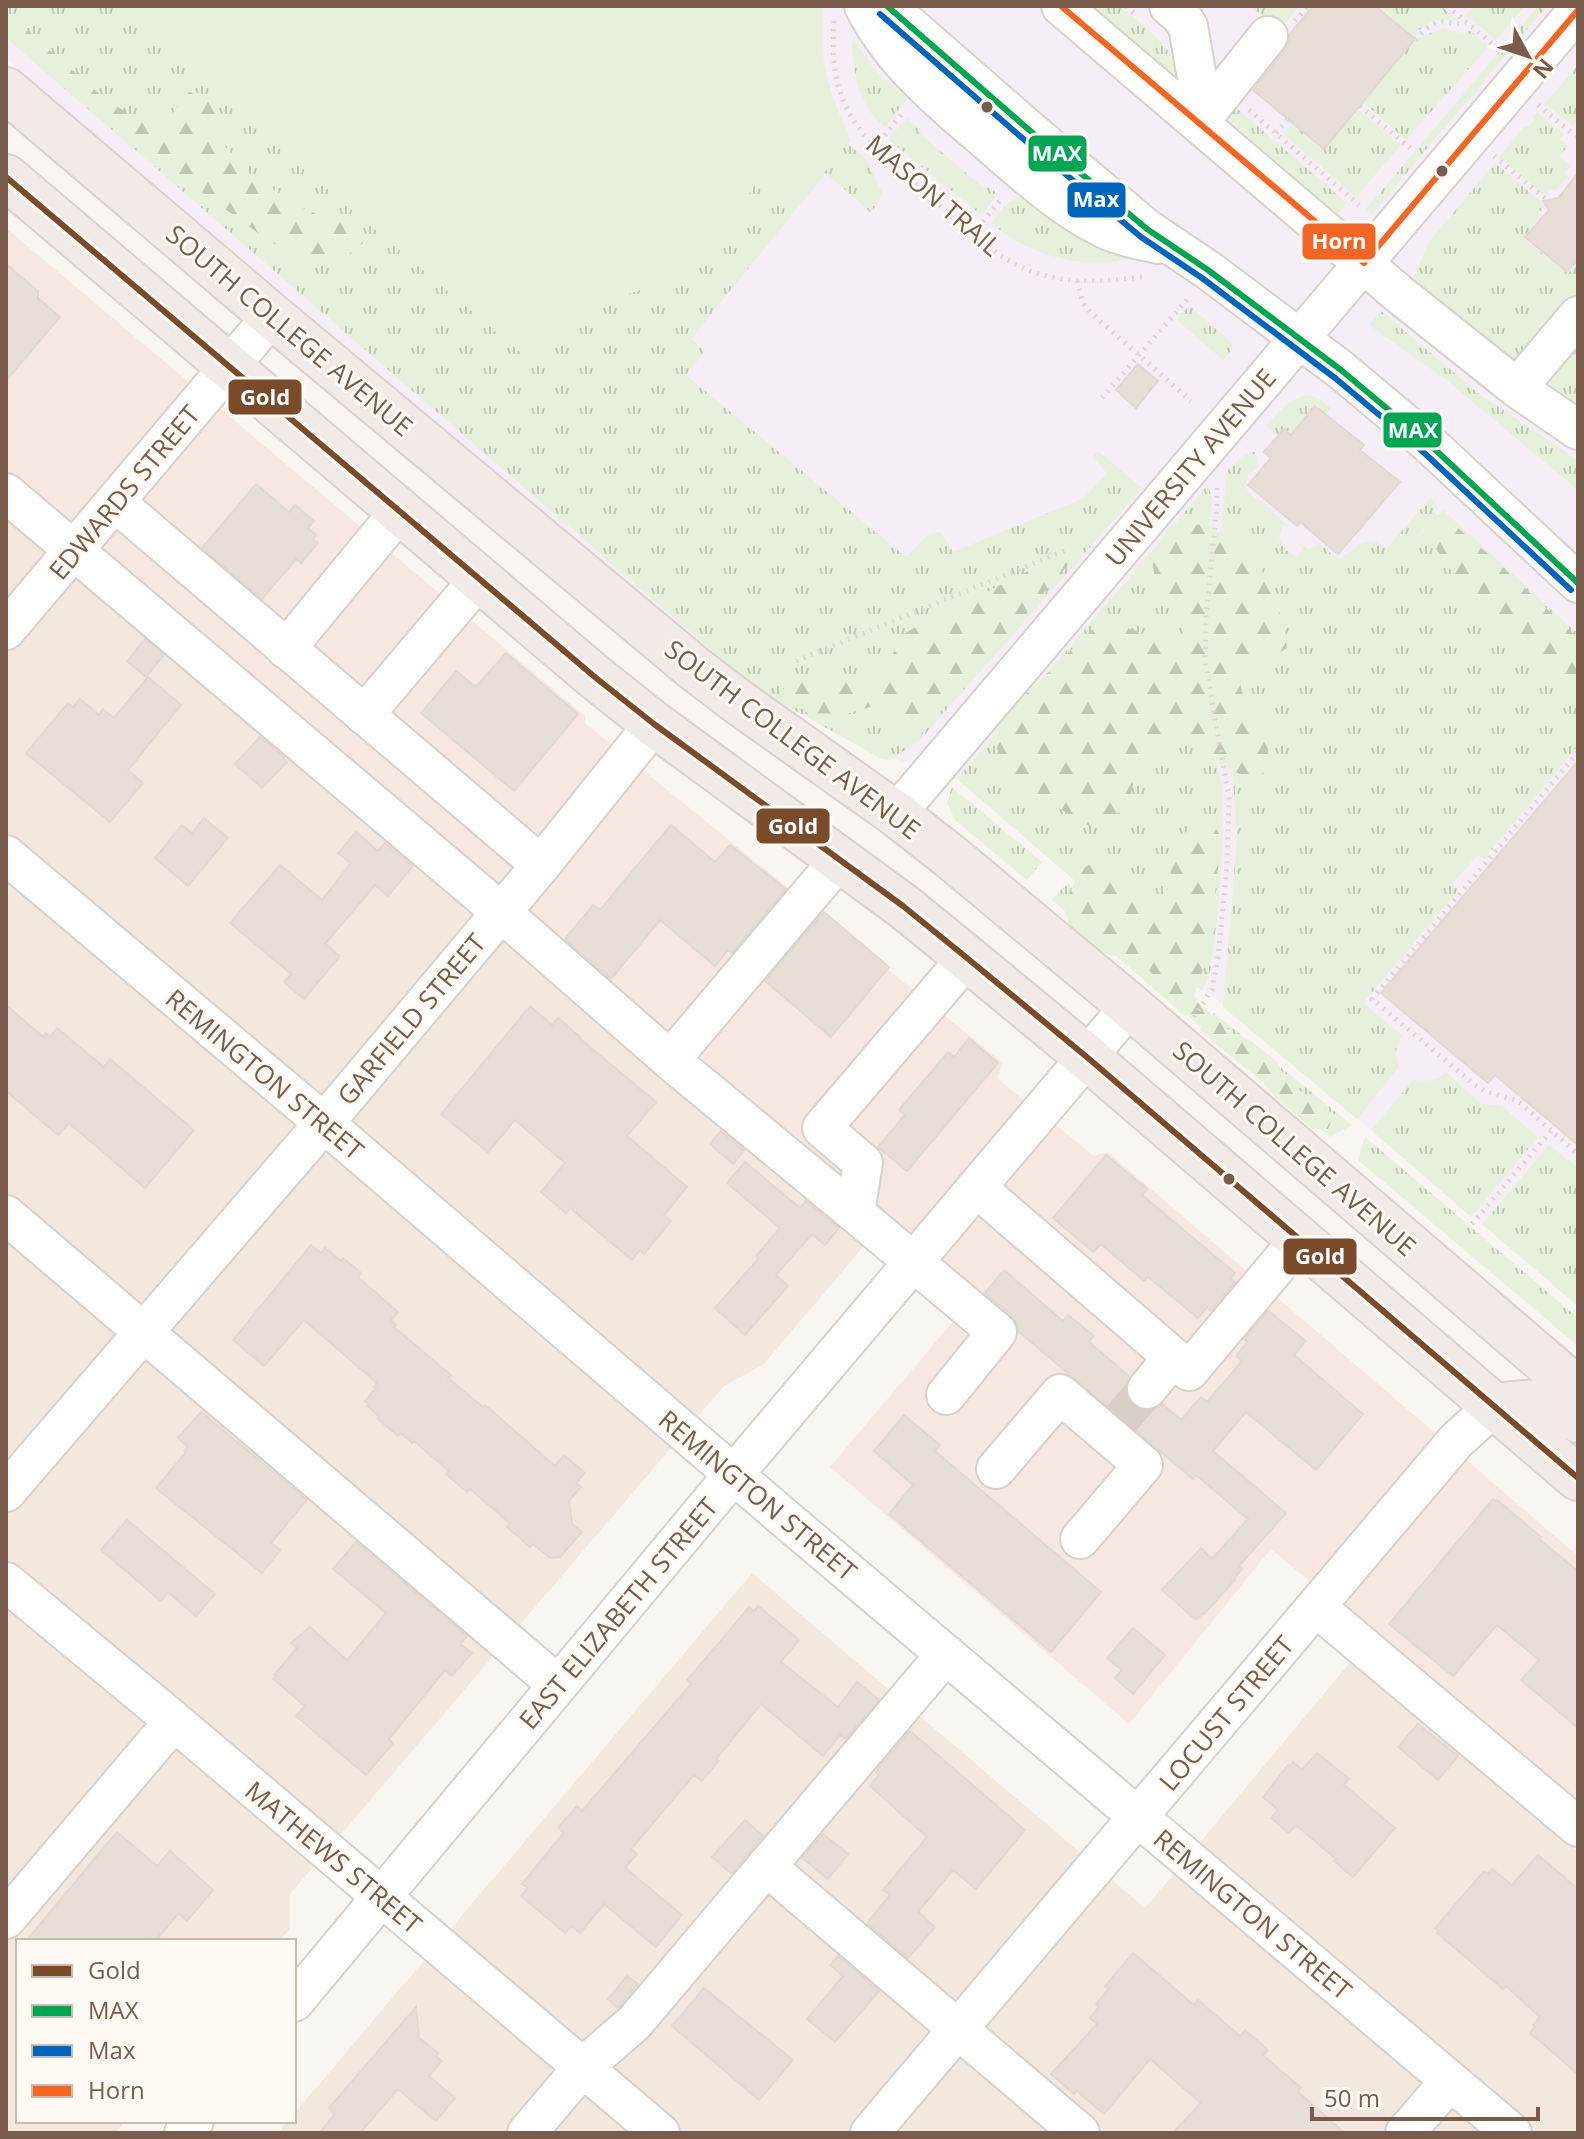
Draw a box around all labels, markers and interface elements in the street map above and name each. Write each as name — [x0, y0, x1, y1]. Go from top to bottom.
north arrow — [1488, 16, 1568, 96]
text: N — [1527, 53, 1561, 86]
unlabelled marker — [979, 99, 995, 115]
street label: MASON TRAIL — [859, 126, 1009, 264]
line badge: MAX — [1027, 134, 1088, 173]
text: MAX — [1032, 137, 1083, 167]
unlabelled marker — [1434, 163, 1450, 179]
line badge: Max — [1066, 181, 1127, 219]
text: Max — [1073, 183, 1120, 213]
street label: SOUTH COLLEGE AVENUE — [159, 216, 421, 444]
line badge: Horn — [1301, 222, 1377, 261]
text: Horn — [1312, 225, 1366, 255]
street label: UNIVERSITY AVENUE — [1096, 360, 1284, 574]
line badge: Gold — [227, 378, 303, 416]
text: Gold — [240, 381, 290, 411]
street label: EDWARDS STREET — [40, 397, 208, 587]
line badge: MAX — [1382, 411, 1443, 449]
text: MAX — [1388, 414, 1439, 444]
street label: SOUTH COLLEGE AVENUE — [658, 631, 928, 847]
line badge: Gold — [755, 807, 831, 845]
text: Gold — [768, 810, 818, 840]
street label: GARFIELD STREET — [329, 925, 494, 1112]
street label: REMINGTON STREET — [158, 980, 372, 1168]
street label: SOUTH COLLEGE AVENUE — [1166, 1032, 1424, 1264]
unlabelled marker — [1221, 1171, 1237, 1187]
line badge: Gold — [1282, 1237, 1358, 1276]
text: Gold — [1295, 1240, 1345, 1270]
street label: REMINGTON STREET — [651, 1401, 865, 1589]
street label: EAST ELIZABETH STREET — [510, 1489, 726, 1736]
street label: LOCUST STREET — [1150, 1627, 1302, 1798]
street label: MATHEWS STREET — [238, 1772, 431, 1942]
street label: REMINGTON STREET — [1146, 1820, 1360, 2008]
legend — [16, 1939, 296, 2123]
text: Gold — [88, 1953, 141, 1986]
text: MAX — [88, 1993, 139, 2026]
text: Max — [88, 2033, 136, 2066]
scale bar — [1312, 2071, 1538, 2121]
text: Horn — [88, 2073, 145, 2106]
text: 50 m — [1324, 2081, 1380, 2114]

